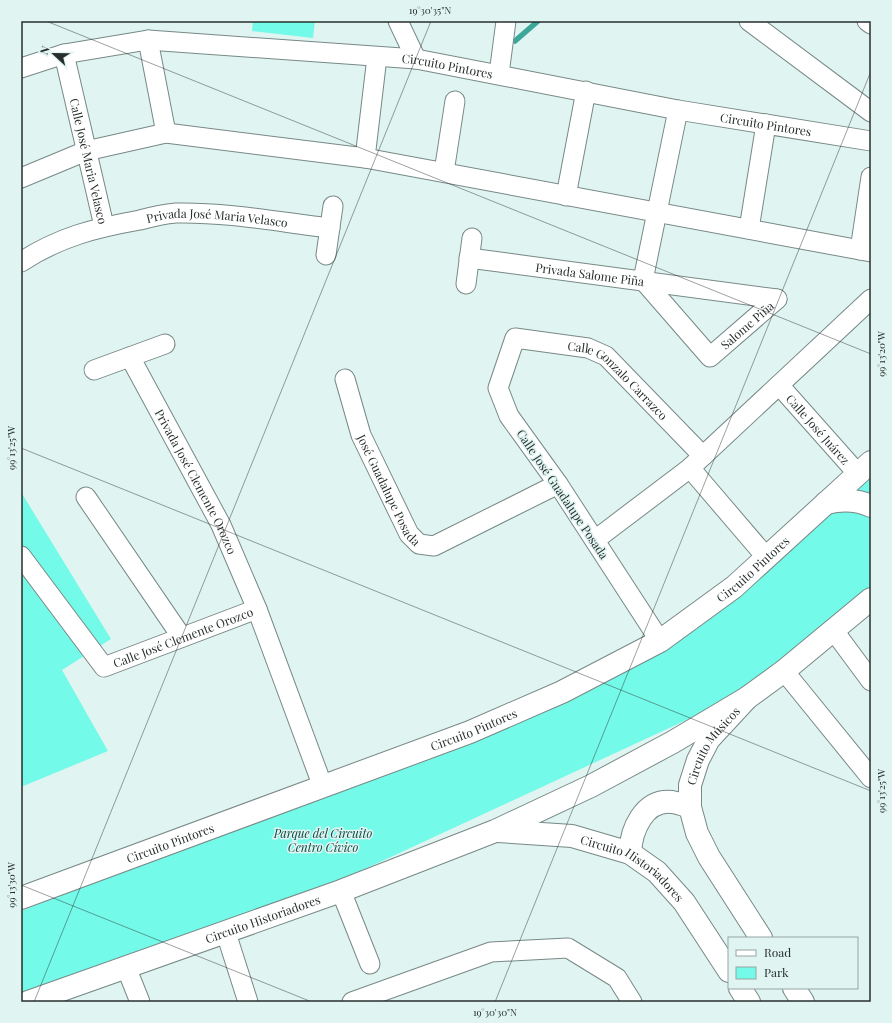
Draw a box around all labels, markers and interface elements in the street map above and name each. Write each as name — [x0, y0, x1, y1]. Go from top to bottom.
text: 19°30'35"N — [409, 3, 451, 17]
north arrow — [34, 34, 74, 74]
text: N — [36, 44, 53, 57]
street label: Circuito Pintores — [401, 50, 494, 82]
street label: Calle José Maria Velasco — [67, 97, 111, 226]
street label: Circuito Pintores — [719, 109, 813, 139]
street label: Privada José Maria Velasco — [145, 205, 289, 230]
street label: Privada Salome Piña — [535, 259, 645, 289]
street label: Salome Piña — [717, 297, 777, 353]
text: 99°13'20"W — [874, 330, 888, 377]
street label: Calle Gonzalo Carrazco — [567, 337, 672, 423]
street label: Calle José Juárez — [783, 391, 854, 468]
street label: Privada José Clemente Orozco — [152, 406, 241, 557]
text: 99°13'25"W — [4, 425, 18, 470]
street label: Calle José Guadalupe Posada — [514, 426, 612, 562]
street label: José Guadalupe Posada — [353, 431, 424, 549]
street label: Circuito Pintores — [713, 533, 793, 605]
street label: Calle José Clemente Orozco — [111, 603, 256, 671]
street label: Circuito Músicos — [683, 703, 743, 787]
street label: Circuito Pintores — [428, 705, 519, 754]
text: 99°13'25"W — [874, 768, 888, 813]
street label: Circuito Pintores — [124, 819, 216, 866]
park label: Parque del Circuito Centro Cívico — [273, 825, 373, 855]
street label: Circuito Historiadores — [579, 831, 688, 905]
text: 99°13'30"W — [4, 861, 18, 908]
street label: Circuito Historiadores — [203, 891, 322, 947]
legend — [728, 937, 858, 989]
text: Road — [764, 944, 791, 960]
text: Park — [764, 964, 789, 980]
text: 19°30'30"N — [473, 1005, 517, 1019]

